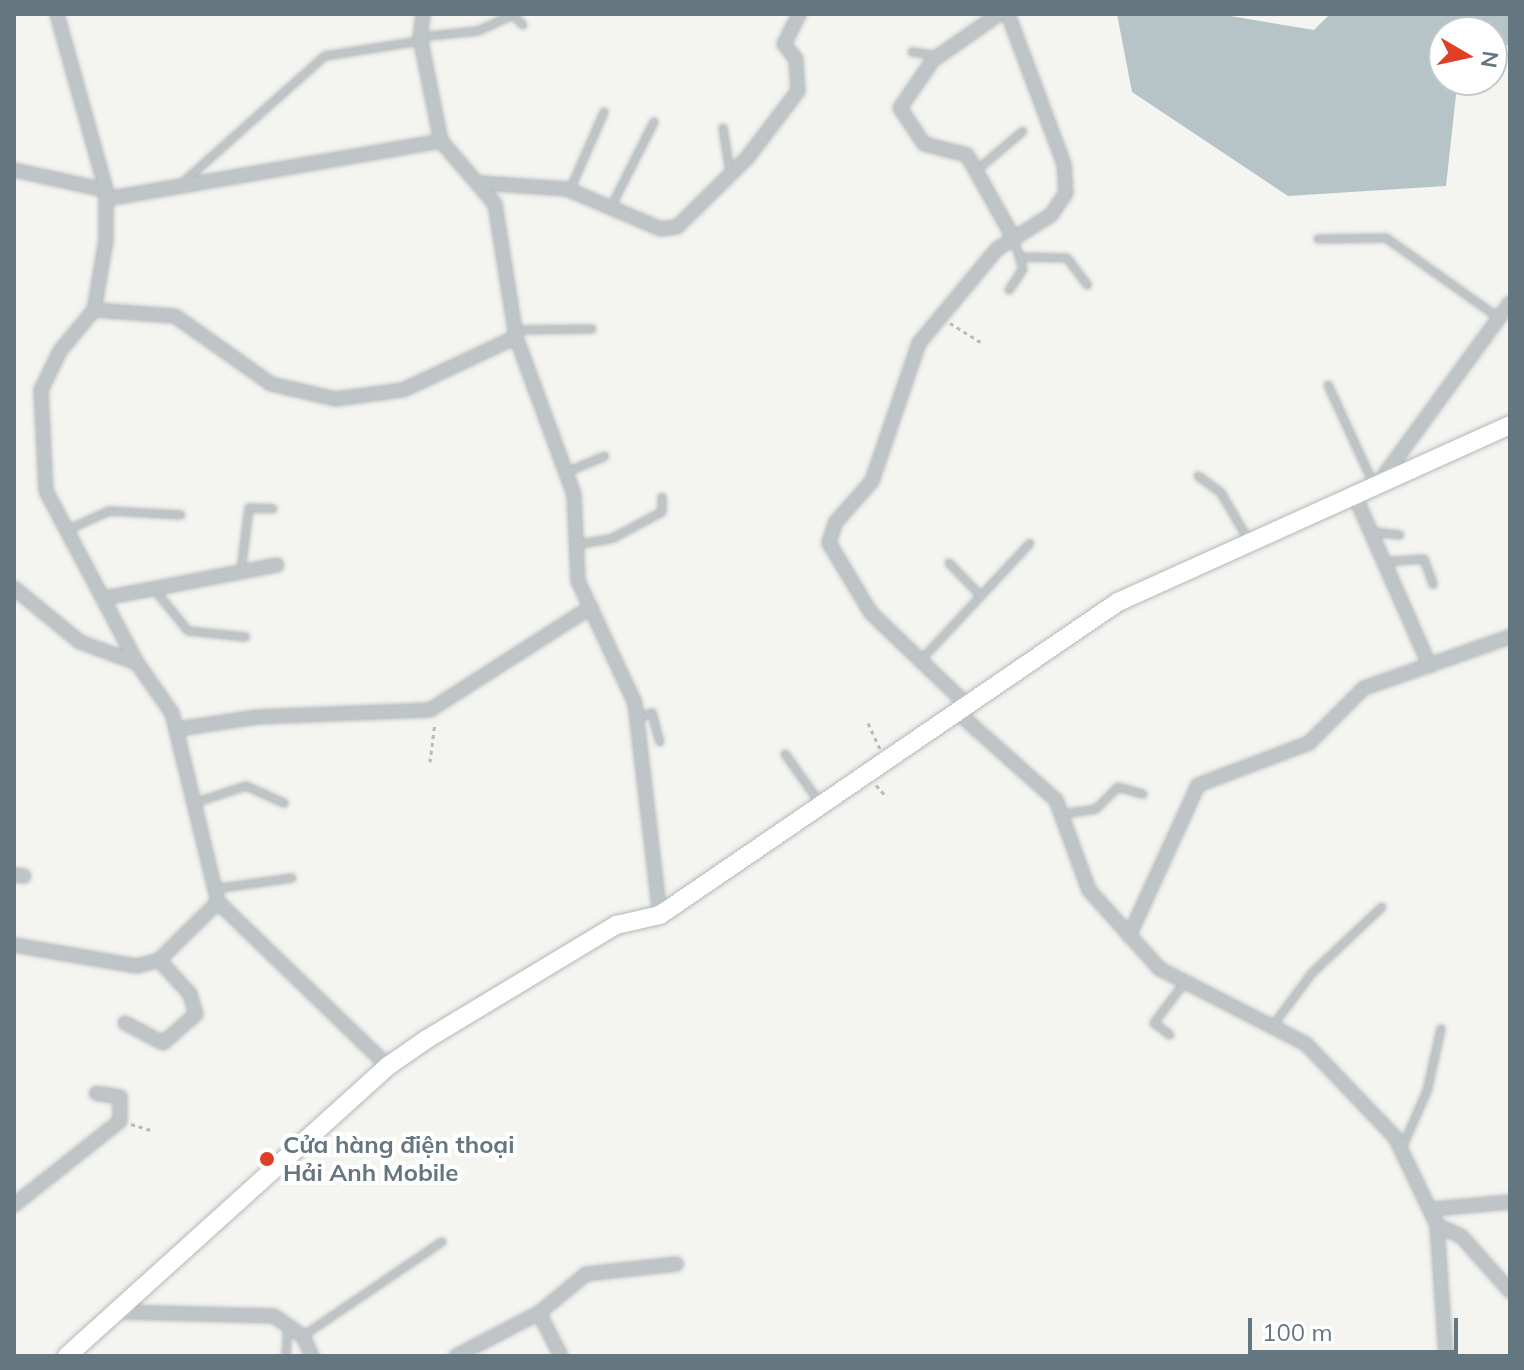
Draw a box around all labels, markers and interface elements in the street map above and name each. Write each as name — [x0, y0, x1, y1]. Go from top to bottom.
north arrow — [1428, 16, 1508, 96]
text: N — [1475, 49, 1505, 70]
place label: Cửa hàng điện thoại Hải Anh Mobile — [283, 1131, 514, 1187]
marker: Cửa hàng điện thoại Hải Anh Mobile — [258, 1150, 276, 1168]
scale bar — [1252, 1302, 1462, 1352]
text: 100 m — [1262, 1317, 1333, 1347]

